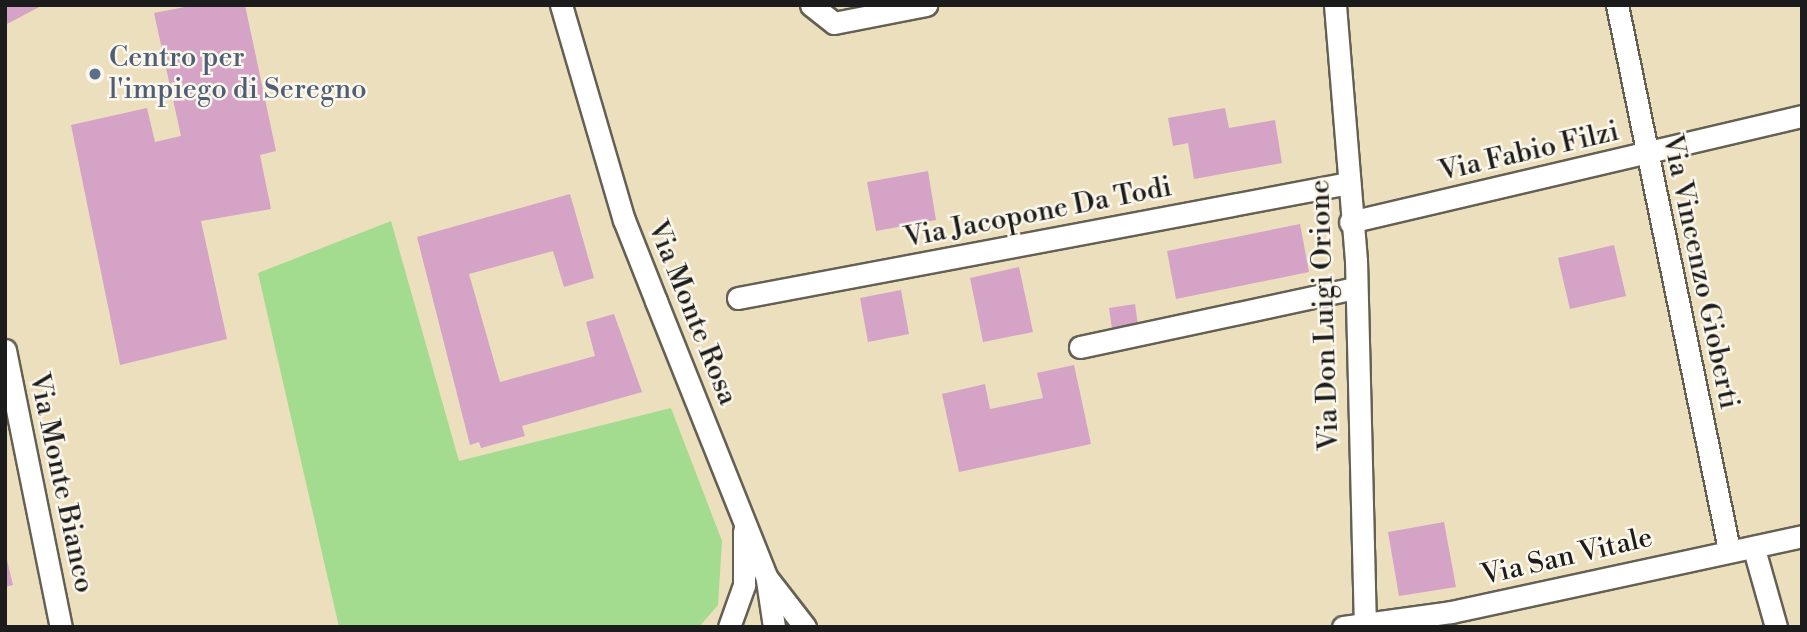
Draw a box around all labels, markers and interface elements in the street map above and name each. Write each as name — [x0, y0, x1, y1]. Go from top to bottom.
place label: Centro per l'impiego di Seregno — [109, 41, 367, 107]
marker: Centro per l'impiego di Seregno — [87, 66, 103, 82]
street label: Via Fabio Filzi — [1436, 115, 1622, 189]
street label: Via Vincenzo Gioberti — [1655, 132, 1745, 412]
street label: Via Jacopone Da Todi — [901, 171, 1175, 255]
street label: Via Don Luigi Orione — [1303, 179, 1347, 451]
street label: Via Monte Rosa — [640, 216, 744, 410]
street label: Via Monte Bianco — [21, 370, 101, 596]
street label: Via San Vitale — [1478, 521, 1656, 593]

